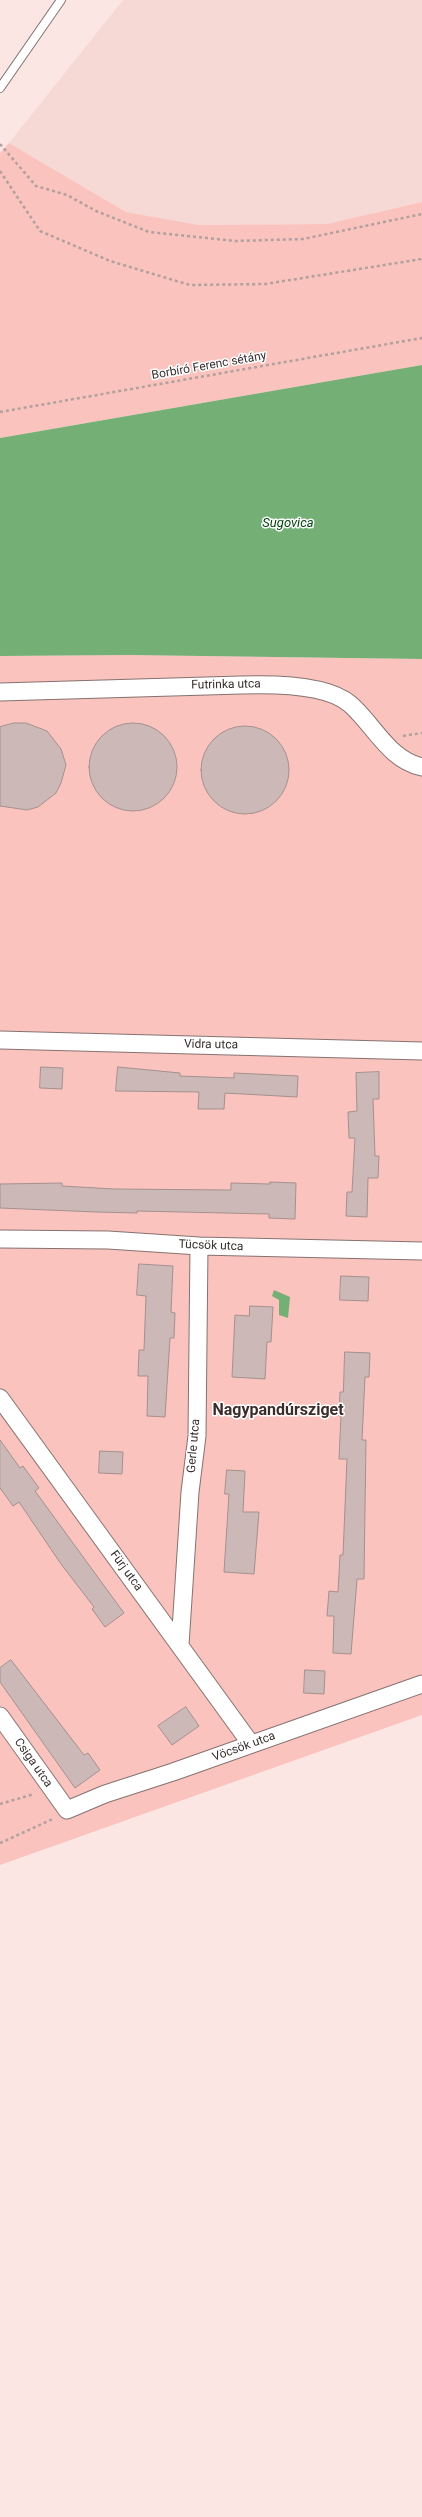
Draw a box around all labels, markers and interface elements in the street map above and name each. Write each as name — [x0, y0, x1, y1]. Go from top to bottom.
street label: Borbíró Ferenc sétány — [151, 349, 267, 383]
water label: Sugovica — [262, 516, 314, 532]
street label: Futrinka utca — [191, 677, 261, 693]
street label: Vidra utca — [184, 1037, 238, 1053]
street label: Tücsök utca — [178, 1238, 244, 1254]
district label: Nagypandúrsziget — [212, 1401, 344, 1421]
street label: Gerle utca — [184, 1418, 204, 1474]
street label: Fürj utca — [107, 1548, 145, 1594]
street label: Vöcsök utca — [211, 1729, 277, 1765]
street label: Csiga utca — [11, 1736, 55, 1790]

